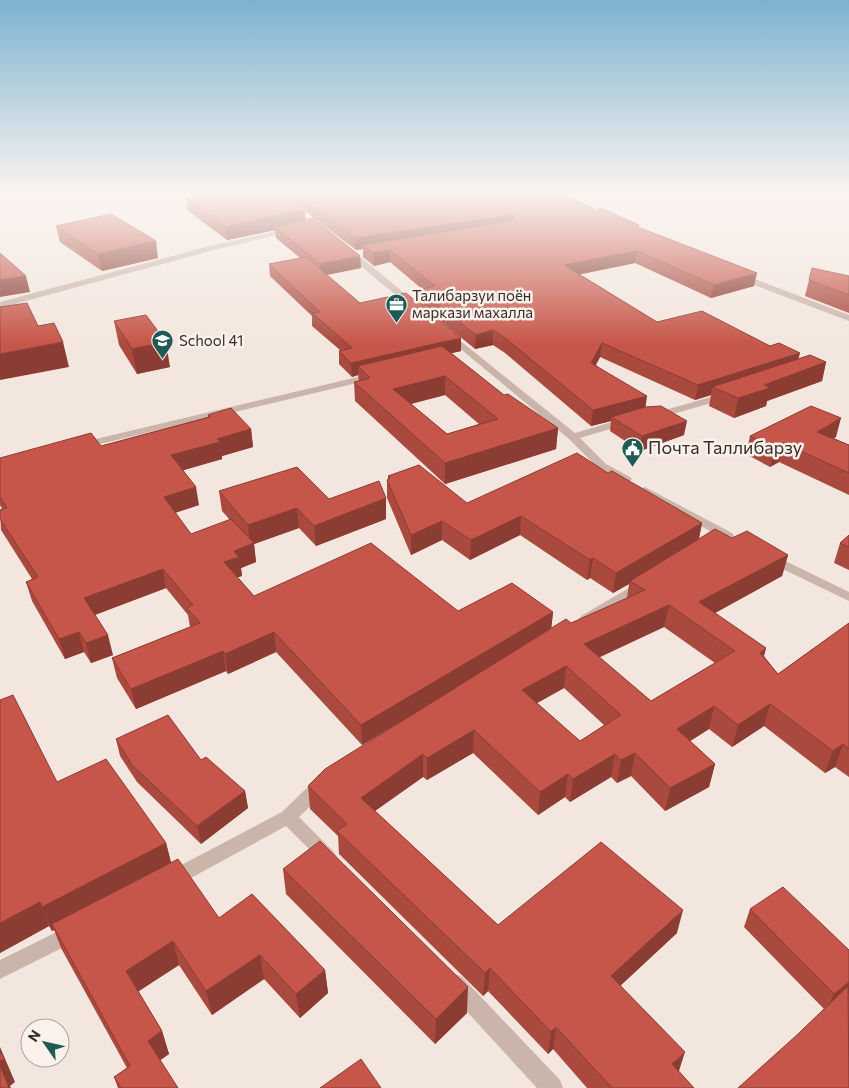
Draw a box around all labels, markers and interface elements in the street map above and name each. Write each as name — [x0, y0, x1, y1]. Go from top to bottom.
place label: Талибарзуи поён маркази махалла — [412, 286, 533, 321]
office icon: Талибарзуи поён маркази махалла — [384, 293, 408, 324]
school or university icon: School 41 — [151, 329, 175, 360]
place label: School 41 — [179, 331, 243, 349]
public building icon: Почта Таллибарзу — [620, 436, 644, 467]
place label: Почта Таллибарзу — [648, 436, 802, 458]
north arrow — [20, 1018, 70, 1068]
text: N — [24, 1026, 44, 1045]

